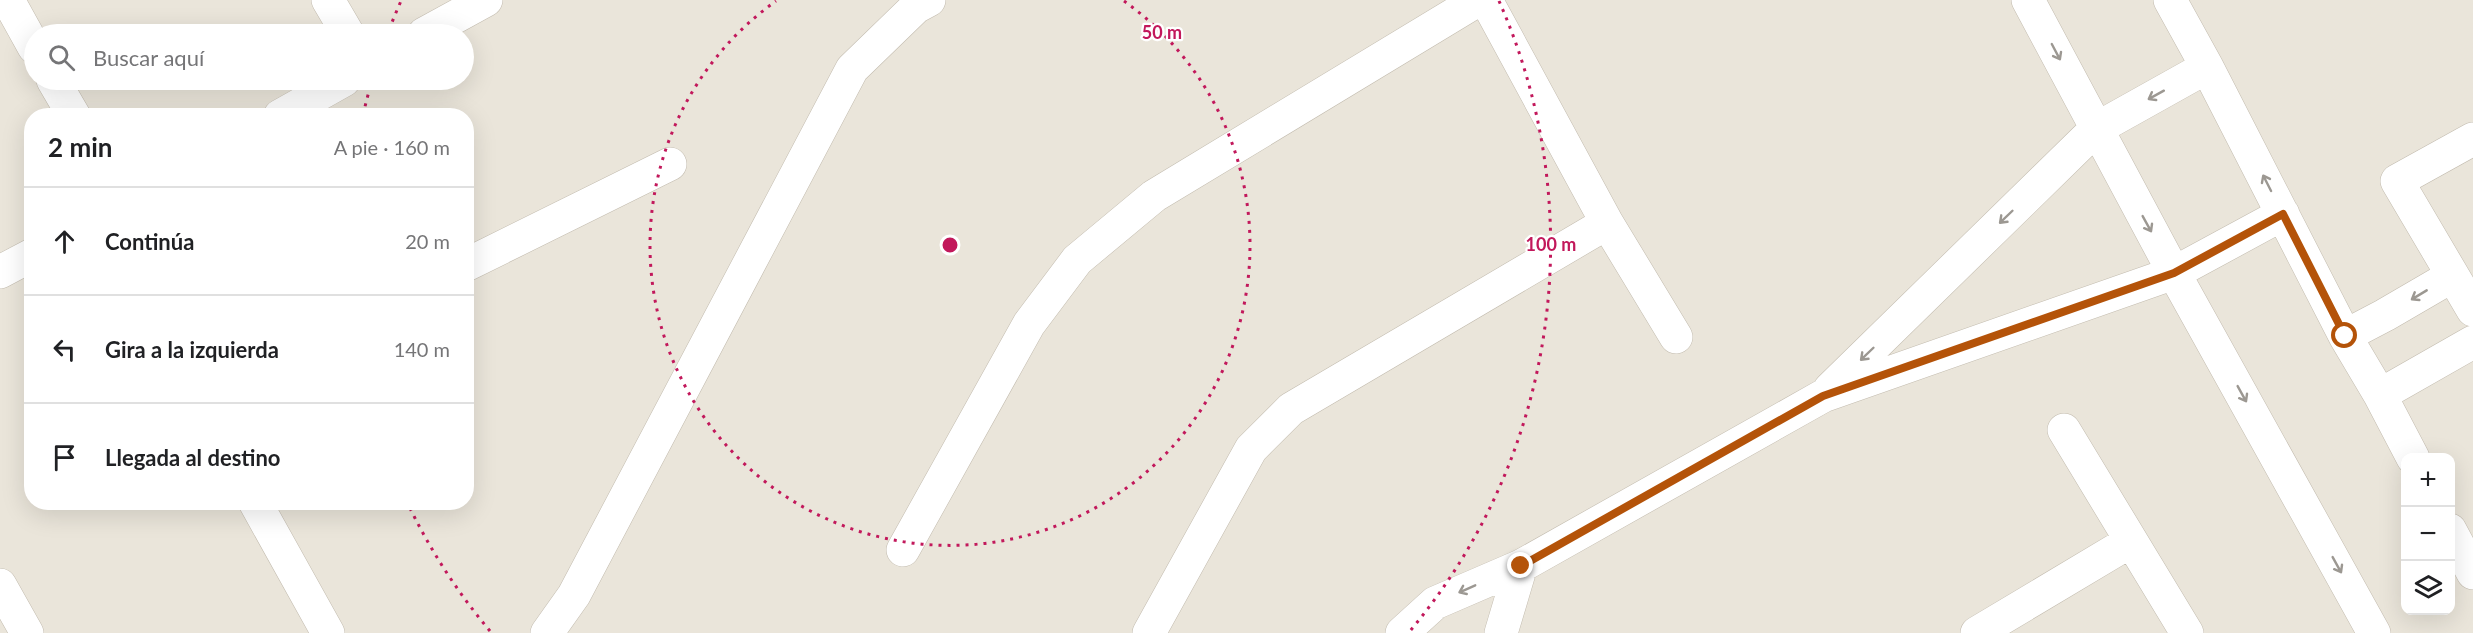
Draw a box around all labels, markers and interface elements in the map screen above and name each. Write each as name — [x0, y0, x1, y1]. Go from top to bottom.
text: 50 m — [1142, 21, 1182, 43]
search box — [24, 24, 474, 90]
icon: search — [45, 41, 78, 74]
one-way arrow — [2050, 43, 2062, 61]
text: Buscar aquí — [93, 44, 204, 71]
one-way arrow — [2148, 89, 2165, 101]
text: 2 min — [48, 131, 112, 163]
text: A pie · 160 m — [334, 135, 450, 159]
one-way arrow — [2261, 175, 2273, 193]
one-way arrow — [1998, 210, 2013, 225]
one-way arrow — [2142, 215, 2154, 232]
icon: ahead — [48, 225, 81, 258]
text: Continúa — [105, 228, 194, 255]
text: 20 m — [405, 229, 450, 253]
text: 100 m — [1526, 233, 1576, 255]
centre of rings — [940, 235, 960, 255]
one-way arrow — [2411, 290, 2428, 302]
route start — [2331, 322, 2357, 348]
icon: left — [48, 333, 81, 366]
text: Gira a la izquierda — [105, 336, 279, 363]
text: 140 m — [394, 337, 450, 361]
one-way arrow — [1859, 346, 1874, 361]
one-way arrow — [2237, 385, 2248, 403]
icon: arrive — [48, 441, 81, 474]
text: Llegada al destino — [105, 444, 281, 471]
map controls — [2401, 453, 2455, 615]
button: + — [2401, 453, 2455, 507]
button: − — [2401, 507, 2455, 561]
route end — [1507, 552, 1533, 578]
one-way arrow — [2331, 556, 2343, 573]
button: layers — [2401, 561, 2455, 615]
one-way arrow — [1459, 584, 1477, 595]

